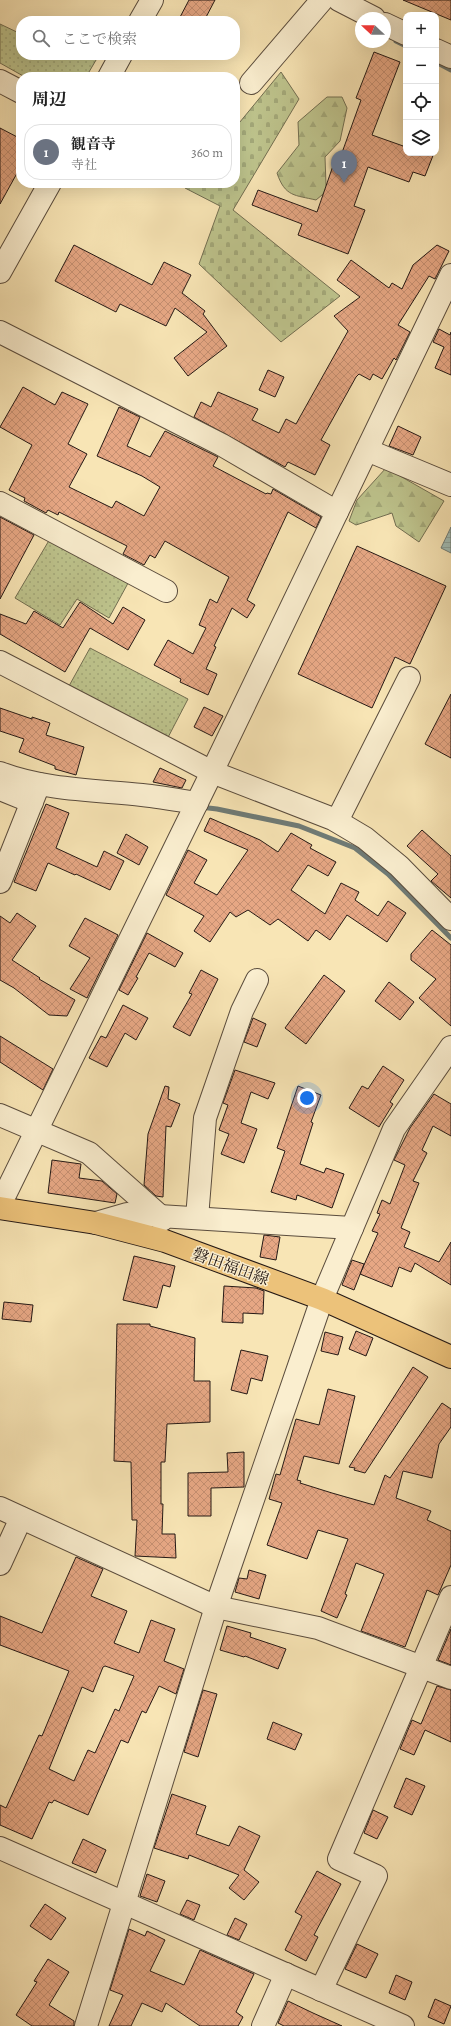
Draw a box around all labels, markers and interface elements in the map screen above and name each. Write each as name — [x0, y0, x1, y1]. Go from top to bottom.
north arrow — [355, 12, 391, 48]
map controls — [403, 12, 439, 156]
button: + — [403, 12, 439, 48]
search box — [16, 16, 240, 60]
icon: search — [30, 27, 52, 49]
text: ここで検索 — [62, 29, 137, 49]
button: − — [403, 48, 439, 84]
button: locate — [403, 84, 439, 120]
text: 周辺 — [32, 88, 66, 111]
button: layers — [403, 120, 439, 156]
text: 観音寺 — [71, 134, 116, 154]
text: 1 — [44, 144, 48, 161]
text: 360 m — [191, 144, 223, 161]
pin: 1 — [331, 150, 357, 183]
text: 寺社 — [71, 156, 97, 173]
your location — [297, 1088, 317, 1108]
street label: 磐田福田線 — [189, 1243, 272, 1291]

